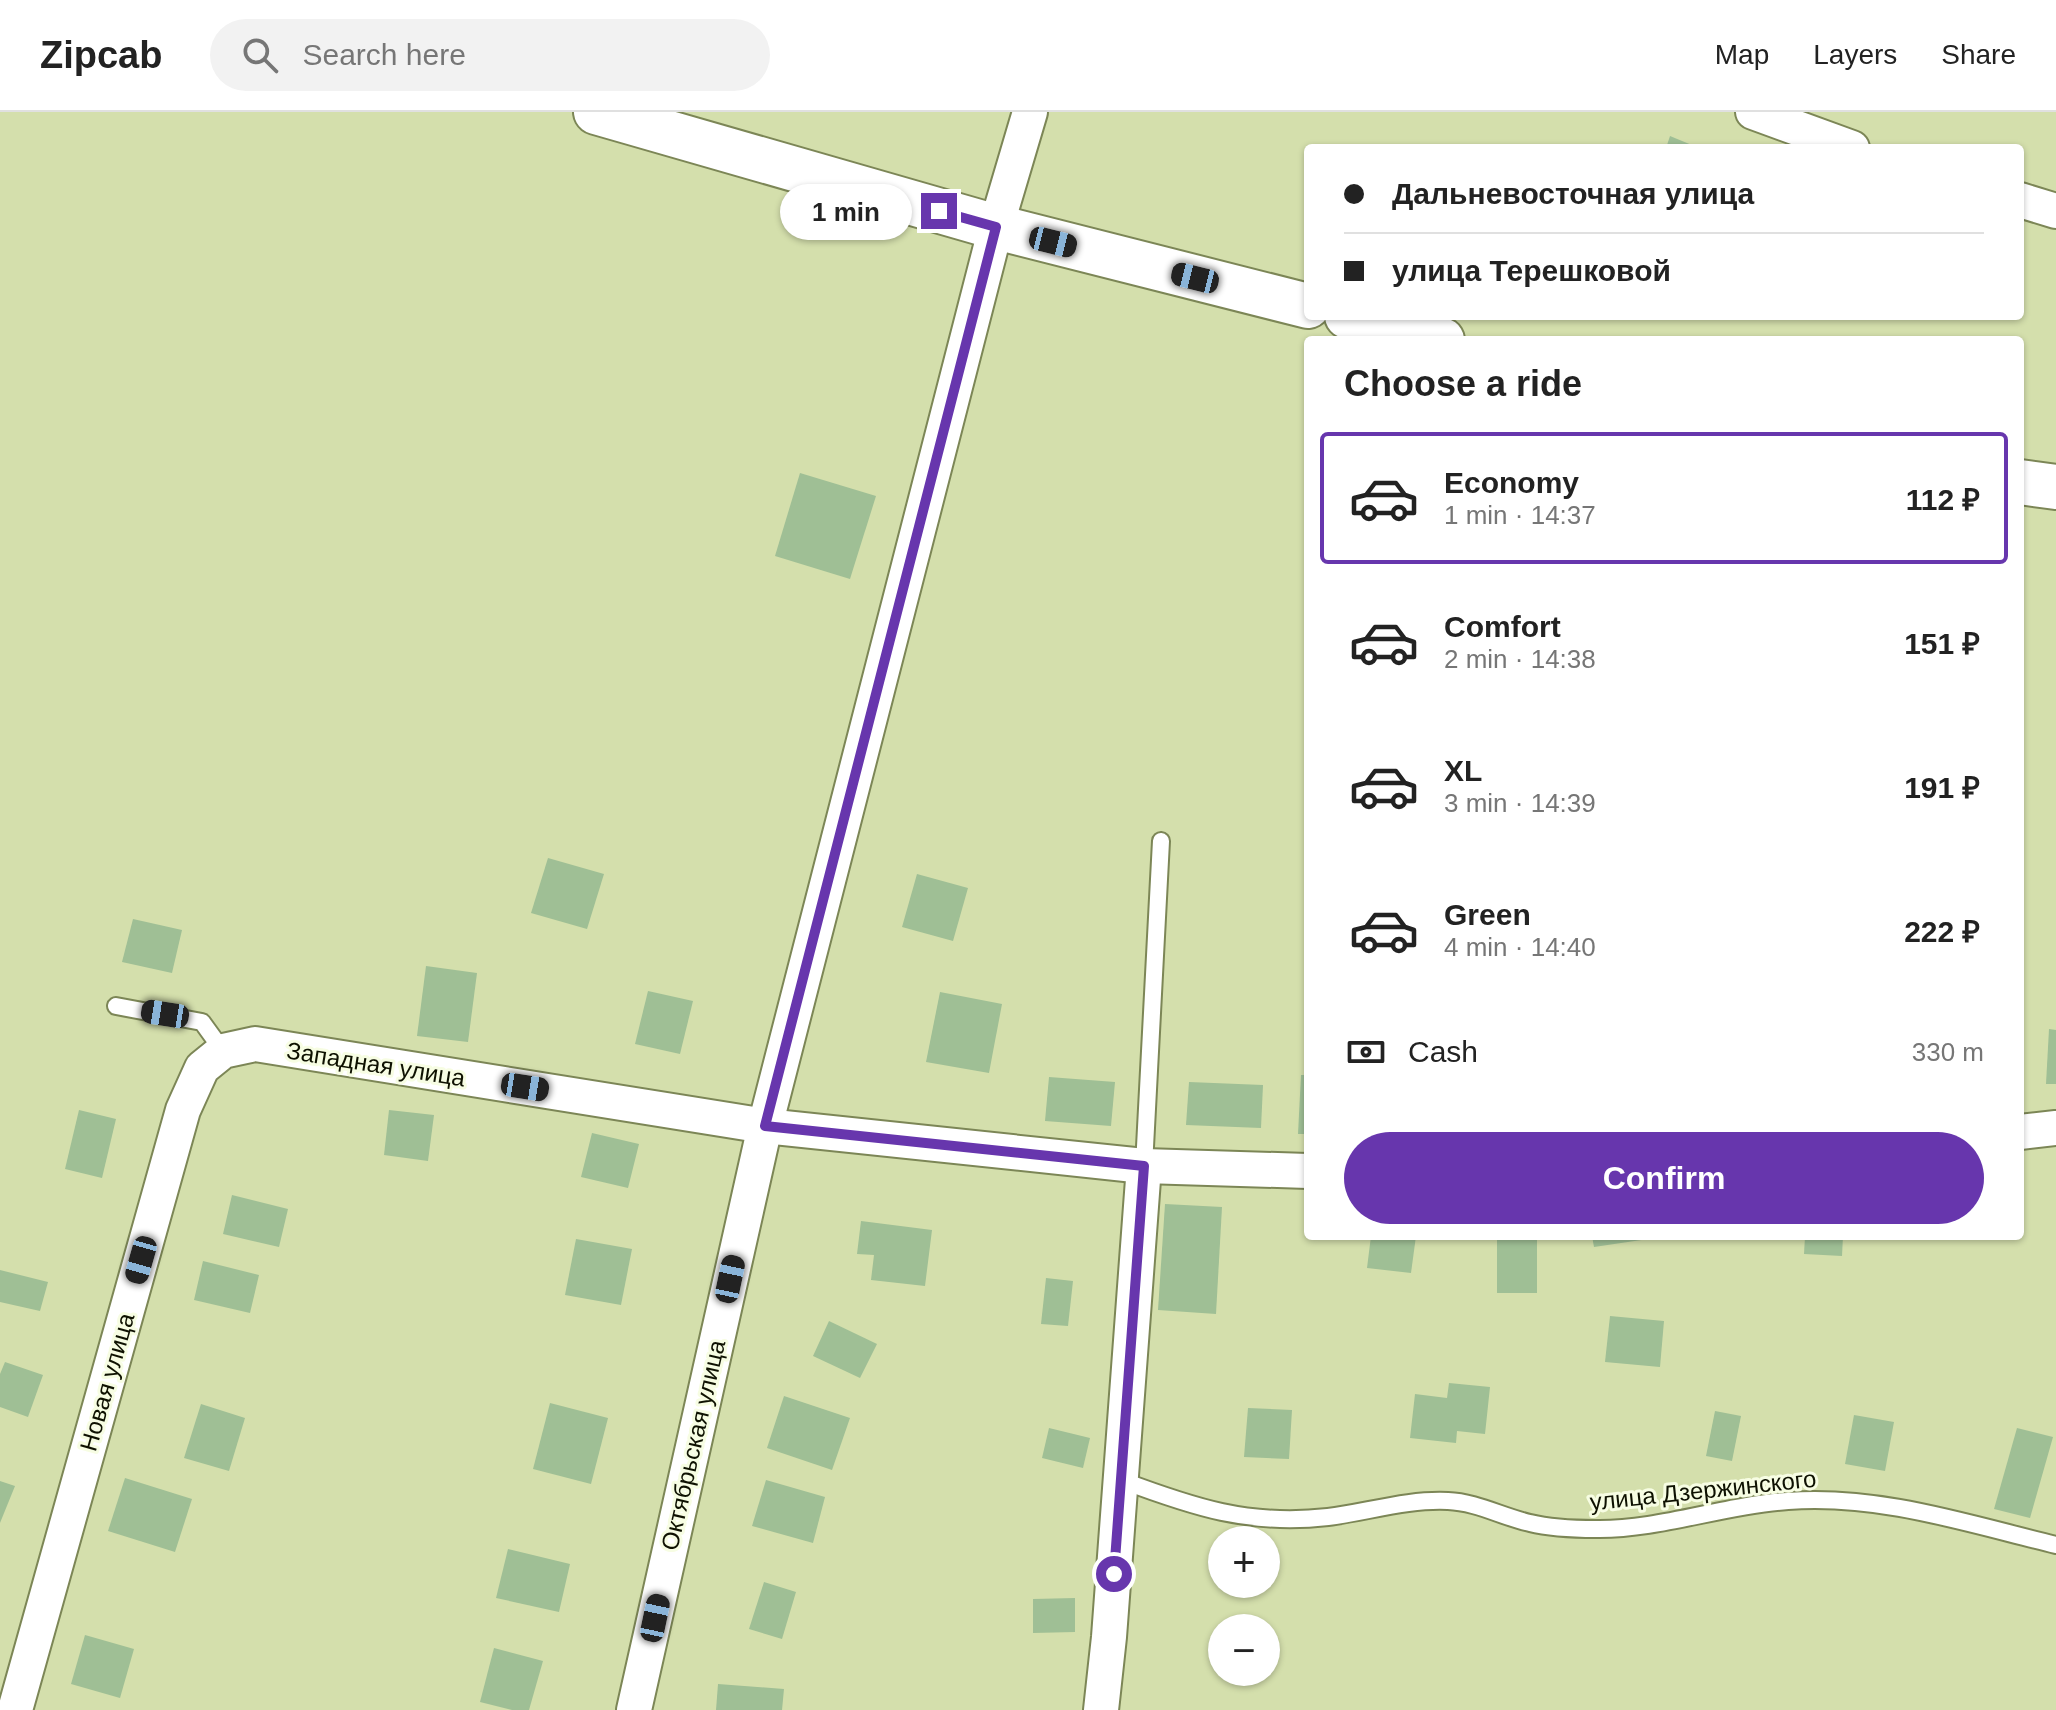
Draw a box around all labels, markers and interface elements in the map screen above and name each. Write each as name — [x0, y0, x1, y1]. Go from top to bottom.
search box — [210, 19, 770, 91]
icon: search — [238, 33, 282, 77]
text: Zipcab — [40, 34, 162, 76]
text: Search here — [302, 38, 466, 71]
text: Map — [1715, 39, 1769, 70]
text: Layers — [1813, 39, 1897, 70]
text: Share — [1941, 39, 2016, 70]
text: Дальневосточная улица — [1392, 177, 1754, 210]
callout: 1 min — [779, 183, 911, 239]
route end — [921, 193, 957, 229]
text: 1 min — [812, 197, 880, 227]
car — [1027, 225, 1079, 259]
text: улица Терешковой — [1392, 254, 1671, 287]
car — [1169, 261, 1221, 295]
text: Choose a ride — [1344, 363, 1582, 404]
icon: car — [1348, 462, 1420, 534]
text: Economy — [1444, 466, 1579, 499]
text: 112 ₽ — [1906, 483, 1980, 516]
text: 1 min · 14:37 — [1444, 500, 1596, 530]
icon: car — [1348, 606, 1420, 678]
text: Comfort — [1444, 610, 1561, 643]
text: 151 ₽ — [1904, 627, 1980, 660]
text: 2 min · 14:38 — [1444, 644, 1596, 674]
icon: car — [1348, 750, 1420, 822]
text: XL — [1444, 754, 1482, 787]
text: 191 ₽ — [1904, 771, 1980, 804]
text: 3 min · 14:39 — [1444, 788, 1596, 818]
icon: car — [1348, 894, 1420, 966]
text: Green — [1444, 898, 1531, 931]
text: 222 ₽ — [1904, 915, 1980, 948]
text: 4 min · 14:40 — [1444, 932, 1596, 962]
car — [139, 998, 191, 1030]
icon: cash — [1344, 1030, 1388, 1074]
text: Cash — [1408, 1035, 1478, 1068]
street label: Западная улица — [285, 1037, 468, 1092]
text: 330 m — [1912, 1037, 1984, 1067]
car — [499, 1071, 551, 1103]
button: Confirm — [1344, 1132, 1984, 1224]
car — [123, 1234, 159, 1286]
car — [713, 1253, 747, 1305]
street label: Новая улица — [74, 1309, 140, 1454]
street label: Октябрьская улица — [656, 1337, 730, 1553]
street label: улица Дзержинского — [1588, 1465, 1818, 1515]
map controls — [1208, 1526, 1280, 1686]
button: + — [1208, 1526, 1280, 1598]
route start — [1096, 1556, 1132, 1592]
car — [638, 1592, 672, 1644]
button: − — [1208, 1614, 1280, 1686]

